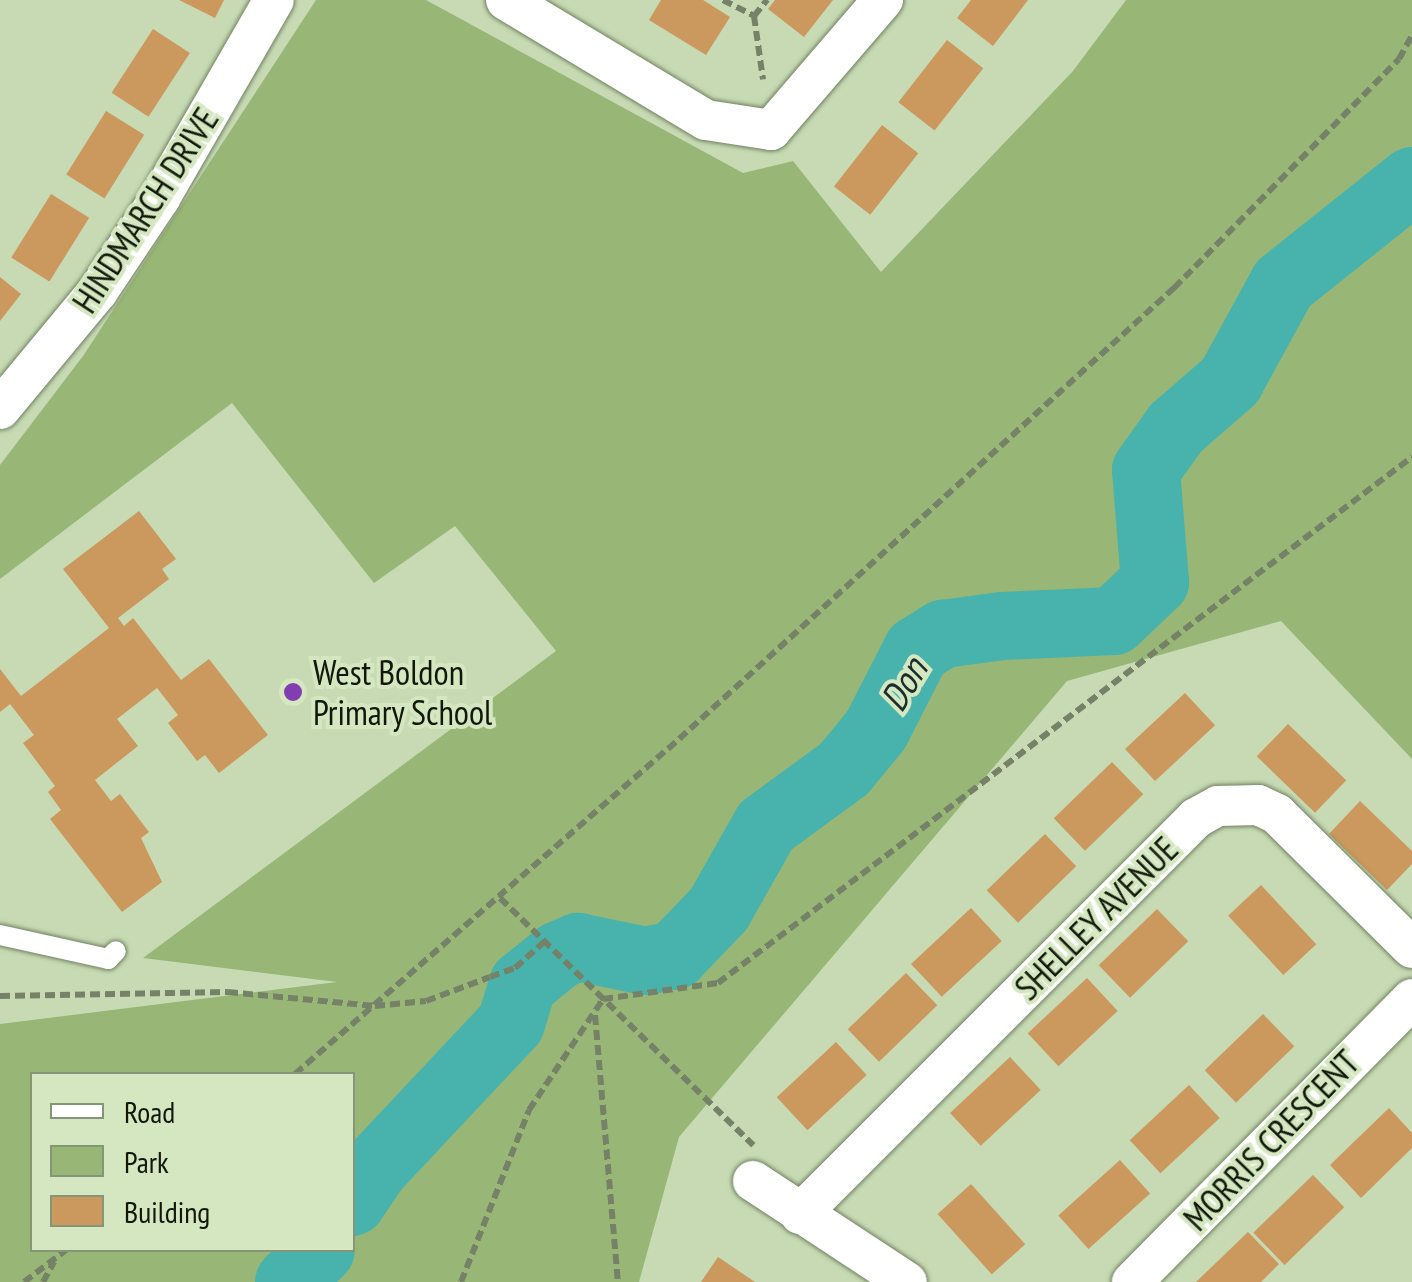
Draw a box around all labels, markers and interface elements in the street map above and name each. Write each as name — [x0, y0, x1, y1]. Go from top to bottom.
street label: HINDMARCH DRIVE — [63, 100, 227, 320]
water label: Don — [870, 650, 936, 718]
place label: West Boldon Primary School — [313, 651, 493, 733]
marker: West Boldon Primary School — [282, 681, 304, 703]
street label: SHELLEY AVENUE — [1005, 827, 1187, 1009]
street label: MORRIS CRESCENT — [1175, 1041, 1367, 1239]
legend — [30, 1072, 355, 1252]
text: Road — [124, 1092, 175, 1131]
text: Park — [124, 1142, 169, 1181]
text: Building — [124, 1192, 210, 1231]

